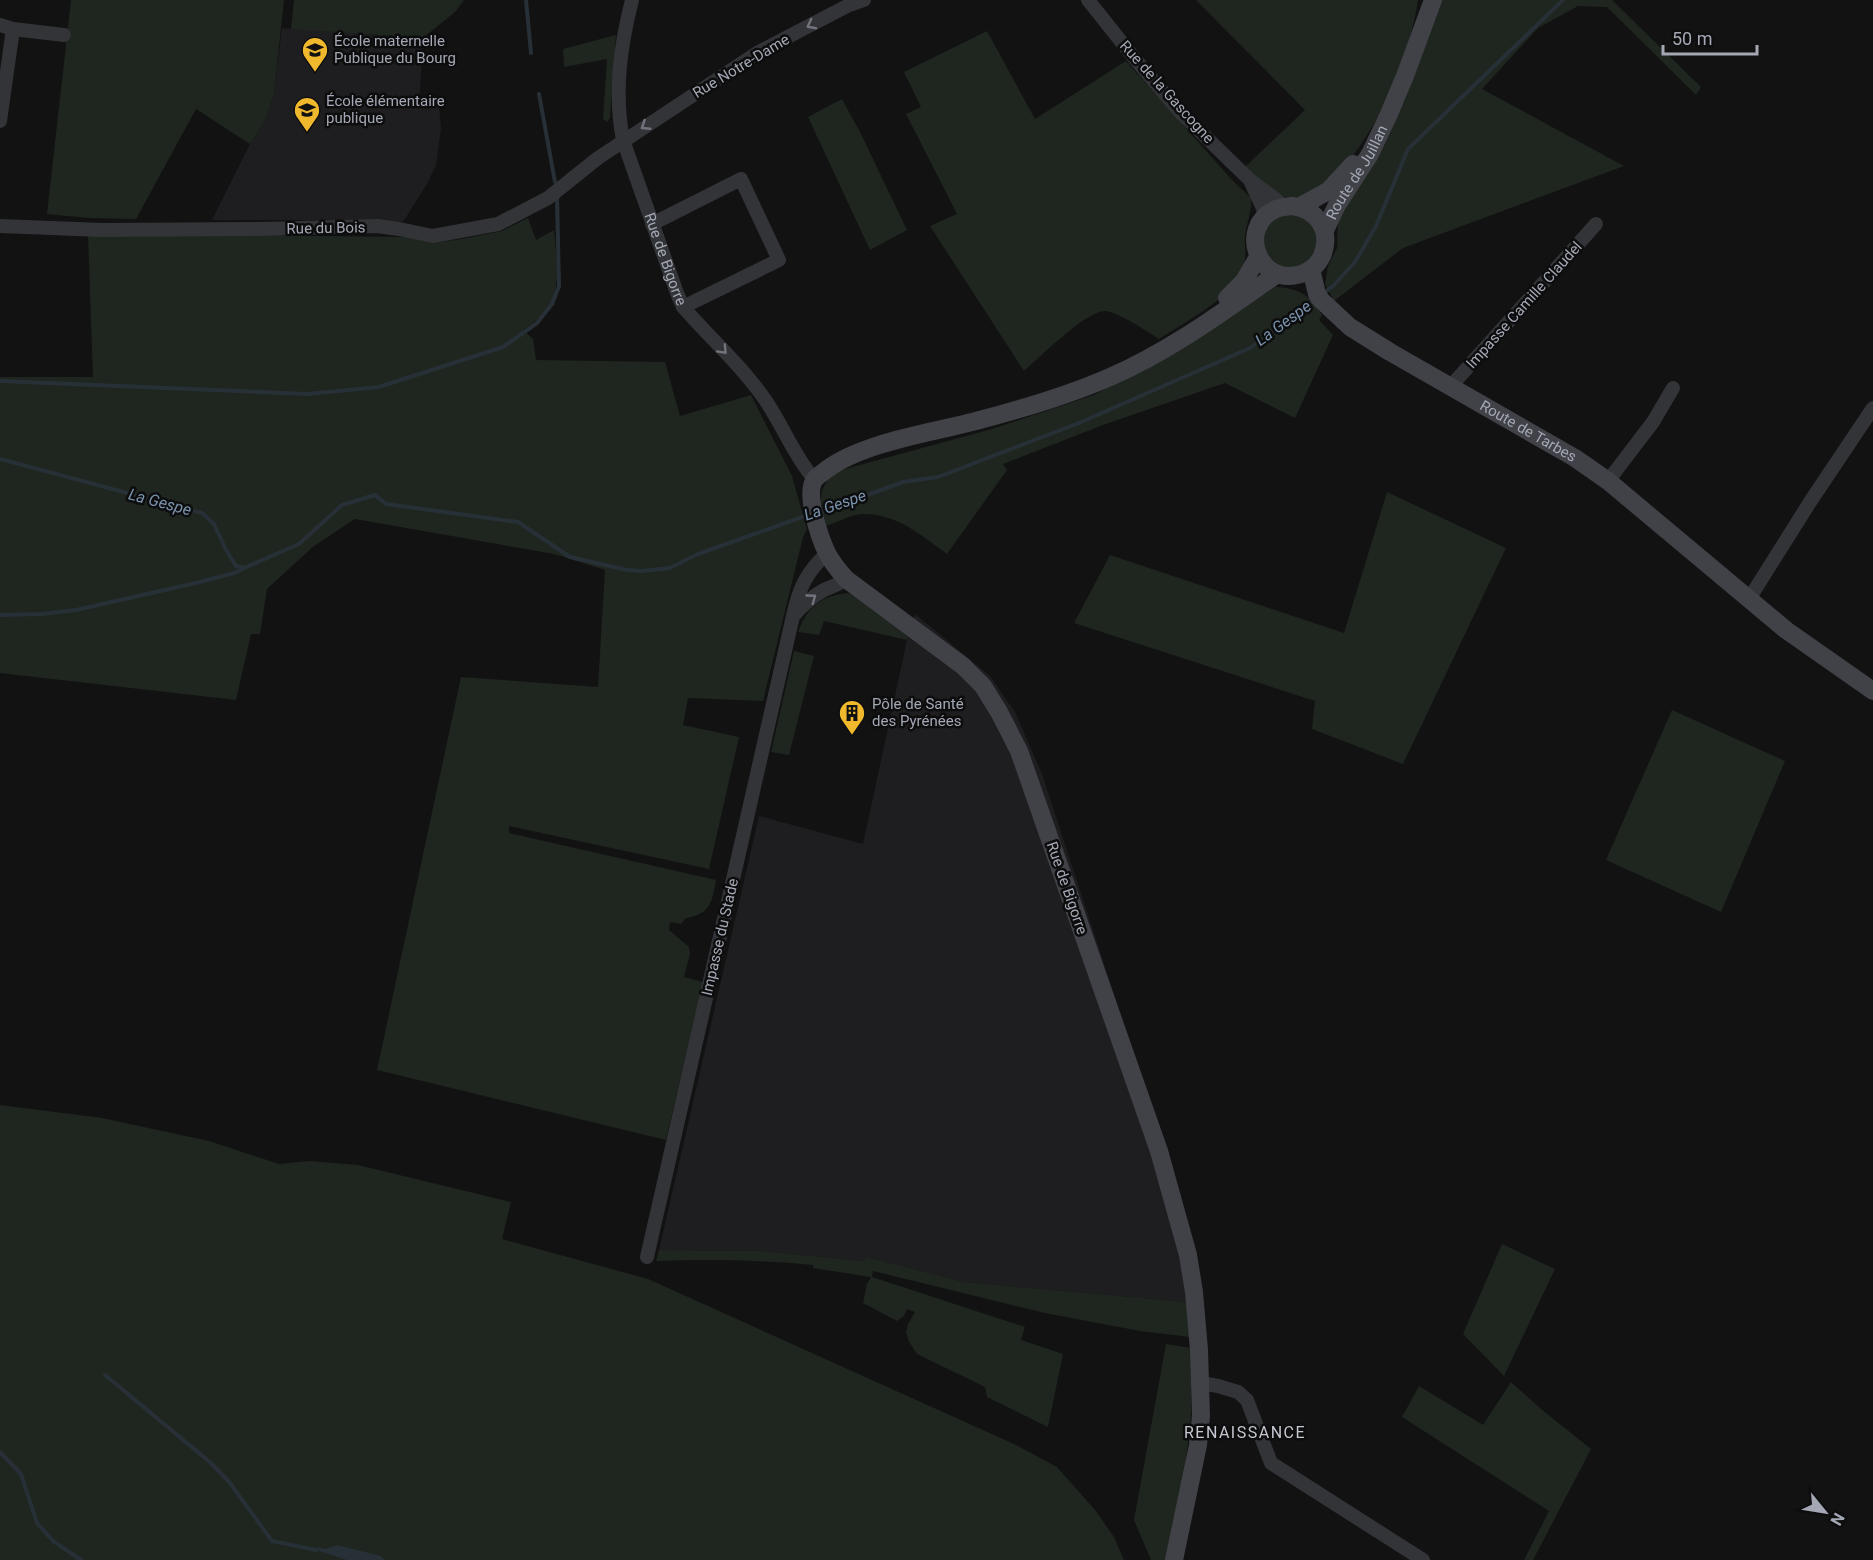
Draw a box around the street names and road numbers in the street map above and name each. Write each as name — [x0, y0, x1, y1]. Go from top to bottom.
street label: Rue Notre-Dame — [689, 30, 793, 102]
street label: Rue de la Gascogne — [1116, 37, 1218, 147]
street label: Route de Juillan — [1322, 122, 1391, 223]
street label: Rue de Bigorre — [640, 210, 690, 309]
street label: Rue du Bois — [286, 218, 366, 238]
street label: Impasse Camille Claudel — [1462, 238, 1586, 372]
street label: Route de Tarbes — [1477, 396, 1580, 466]
street label: Rue de Bigorre — [1043, 839, 1091, 937]
street label: Impasse du Stade — [698, 877, 742, 997]

